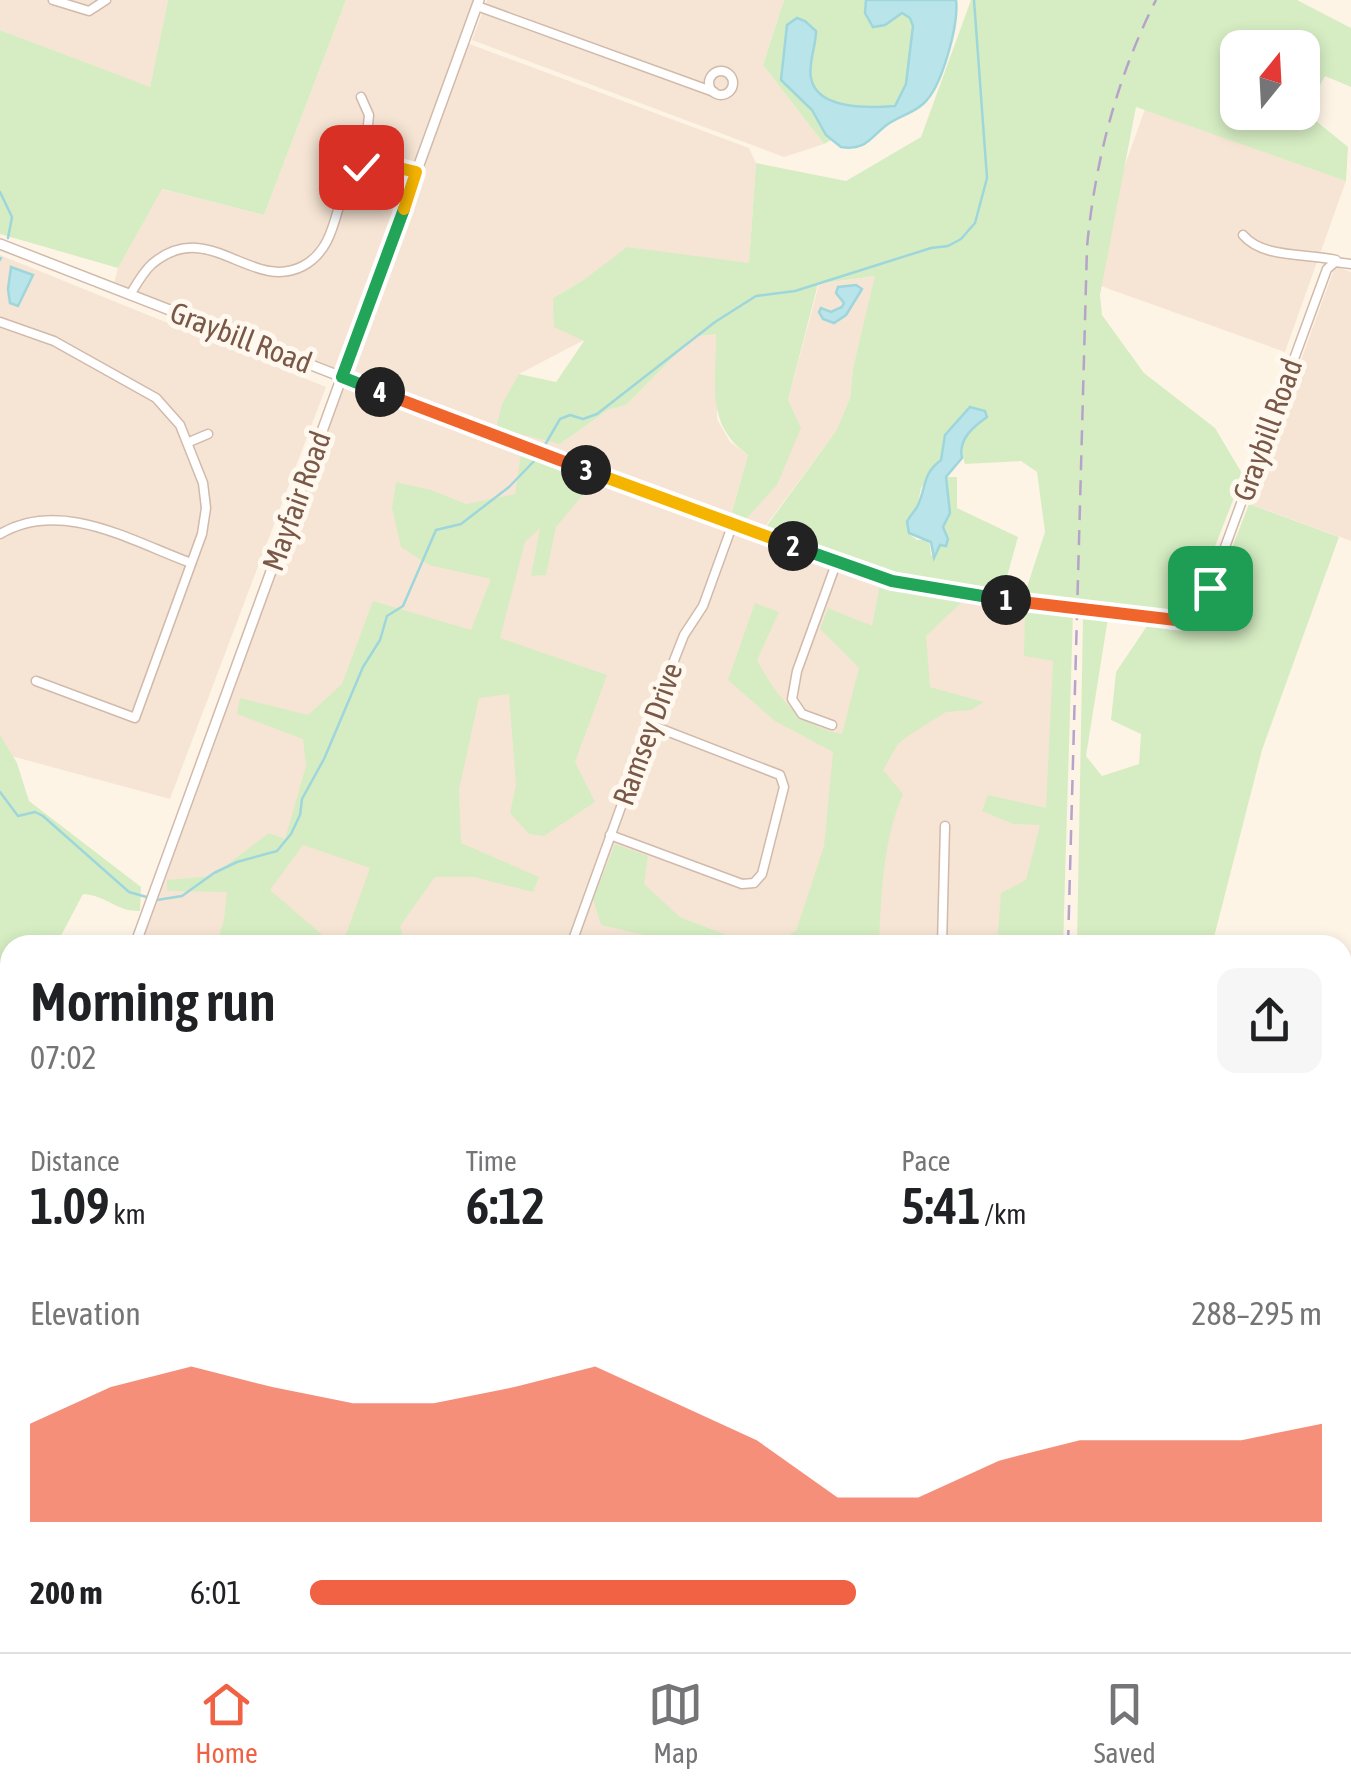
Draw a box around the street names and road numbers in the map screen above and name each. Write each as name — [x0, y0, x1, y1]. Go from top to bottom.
street label: Graybill Road — [166, 295, 317, 380]
street label: Graybill Road — [1226, 354, 1308, 505]
street label: Mayfair Road — [255, 426, 337, 575]
street label: Ramsey Drive — [606, 658, 689, 810]

